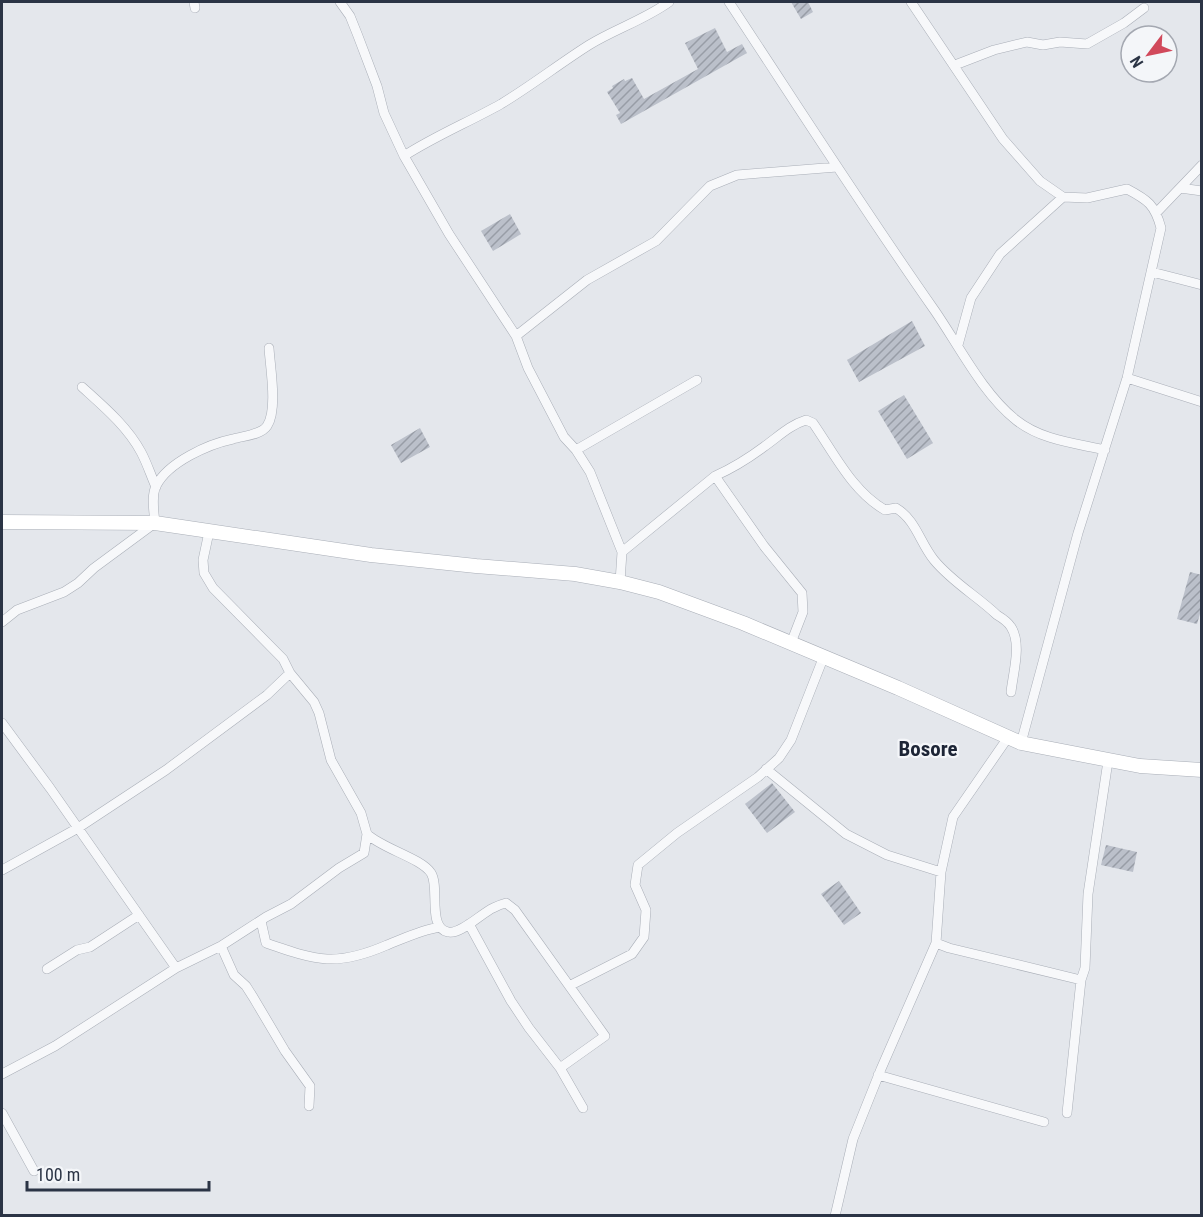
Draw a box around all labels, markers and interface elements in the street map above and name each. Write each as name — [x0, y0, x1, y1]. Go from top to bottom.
north arrow — [1119, 24, 1179, 84]
text: N — [1126, 52, 1147, 71]
district label: Bosore — [898, 737, 958, 761]
scale bar — [27, 1154, 208, 1192]
text: 100 m — [36, 1164, 80, 1185]

